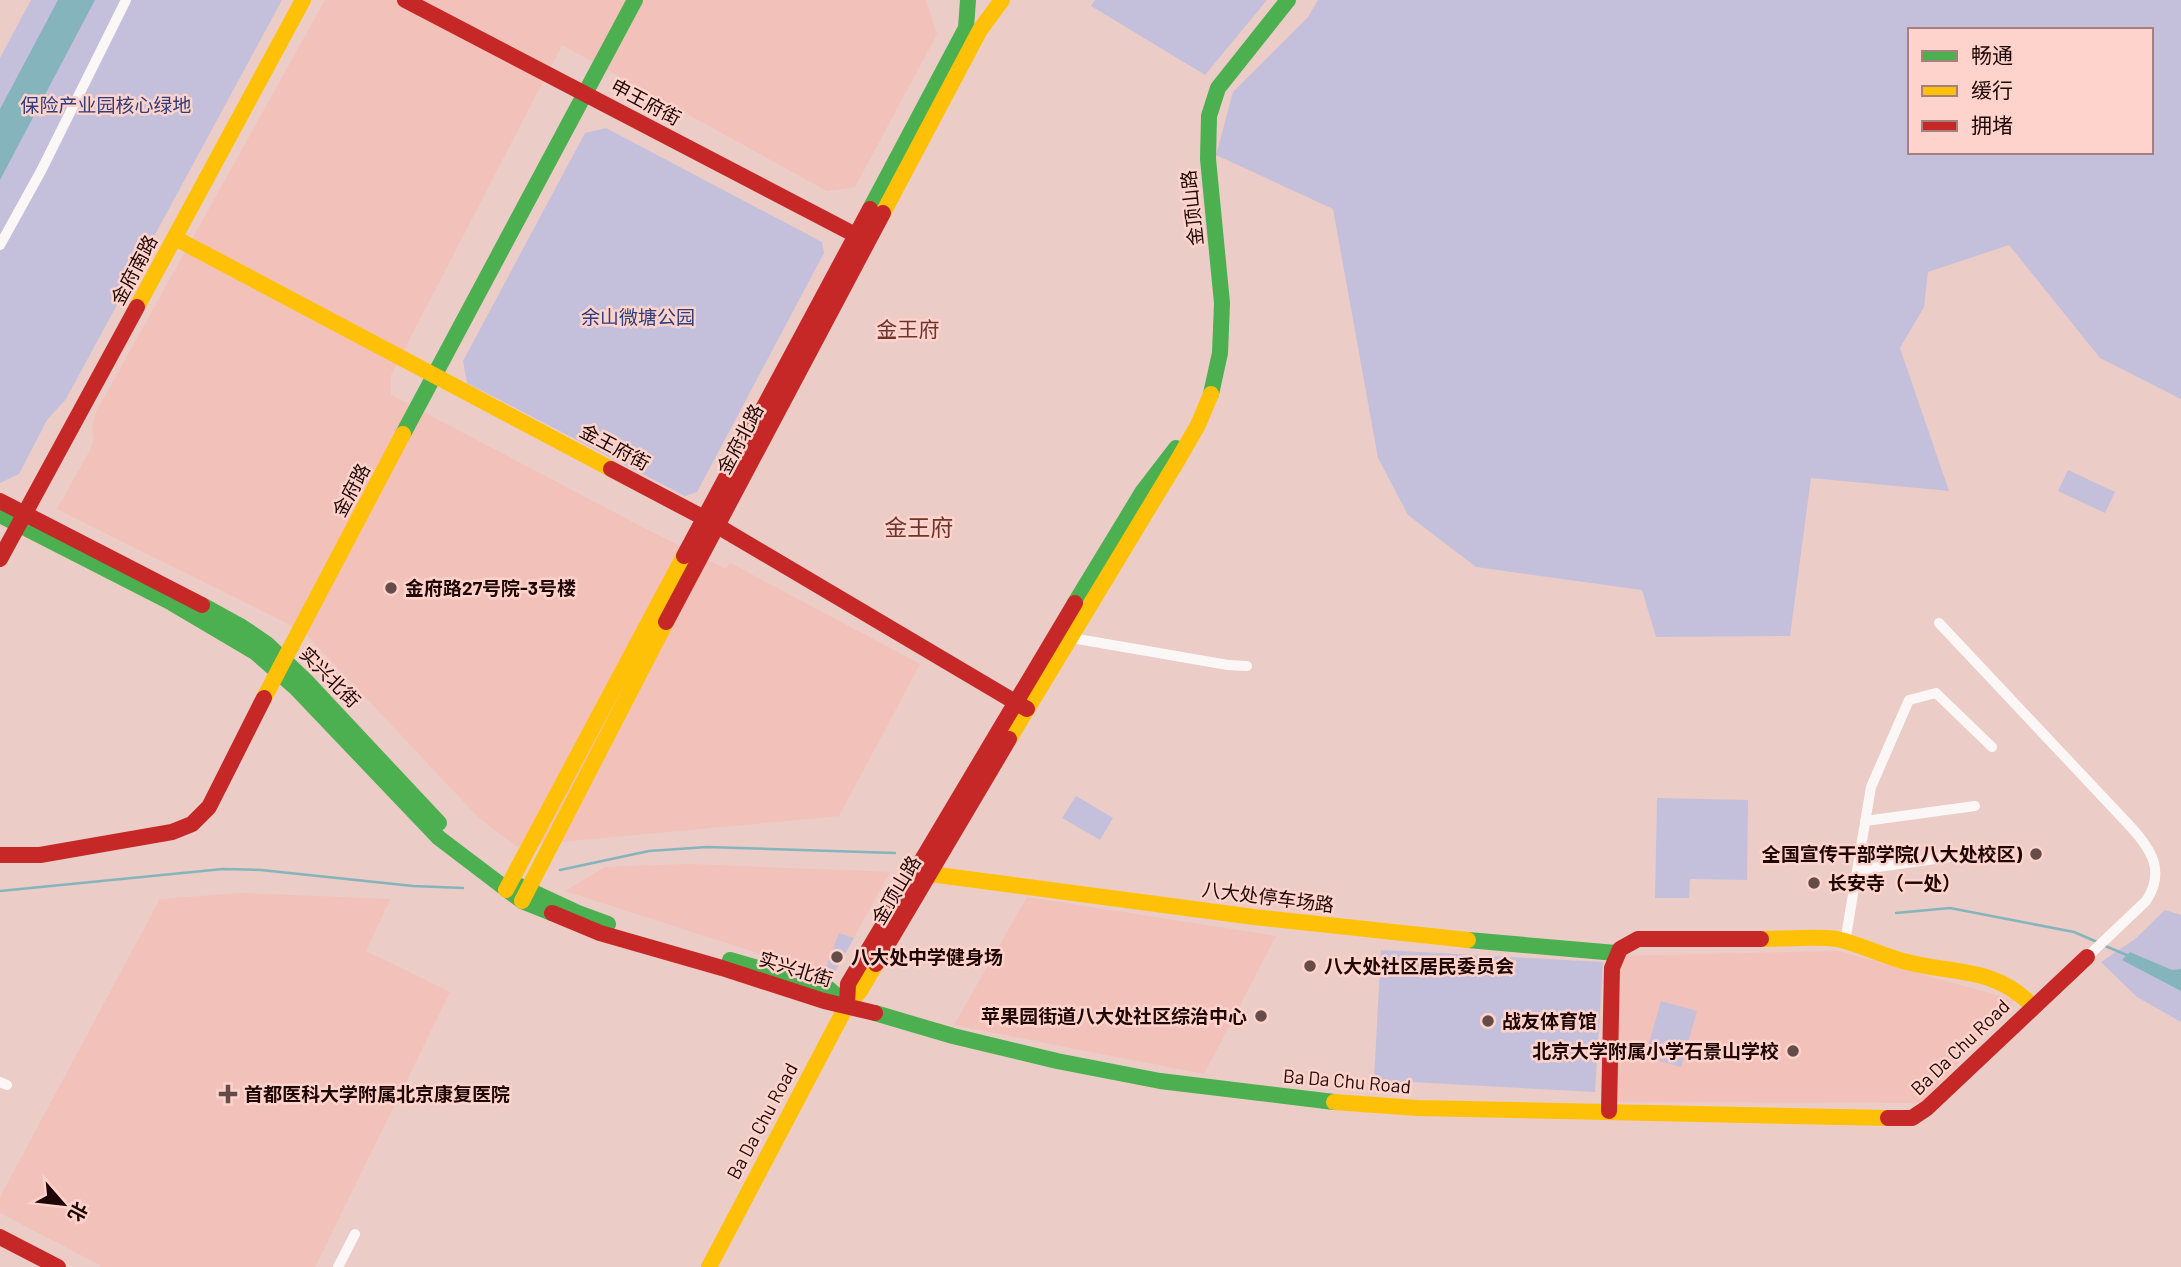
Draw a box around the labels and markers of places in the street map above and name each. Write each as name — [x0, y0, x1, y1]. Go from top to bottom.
place label: 金府路27号院-3号楼 — [405, 576, 576, 599]
marker: 金府路27号院-3号楼 — [383, 580, 399, 596]
place label: 全国宣传干部学院(八大处校区) — [1762, 842, 2022, 865]
marker: 全国宣传干部学院(八大处校区) — [2028, 846, 2044, 862]
place label: 长安寺（一处） — [1828, 871, 1961, 894]
marker: 长安寺（一处） — [1806, 875, 1822, 891]
place label: 八大处中学健身场 — [851, 945, 1003, 968]
marker: 八大处中学健身场 — [829, 949, 845, 965]
place label: 八大处社区居民委员会 — [1324, 954, 1514, 977]
marker: 八大处社区居民委员会 — [1302, 958, 1318, 974]
place label: 苹果园街道八大处社区综治中心 — [981, 1004, 1247, 1027]
marker: 苹果园街道八大处社区综治中心 — [1253, 1008, 1269, 1024]
place label: 战友体育馆 — [1502, 1009, 1597, 1032]
marker: 战友体育馆 — [1480, 1013, 1496, 1029]
place label: 北京大学附属小学石景山学校 — [1532, 1039, 1779, 1062]
marker: 北京大学附属小学石景山学校 — [1785, 1043, 1801, 1059]
place label: 首都医科大学附属北京康复医院 — [244, 1082, 510, 1105]
marker: 首都医科大学附属北京康复医院 — [218, 1084, 238, 1104]

